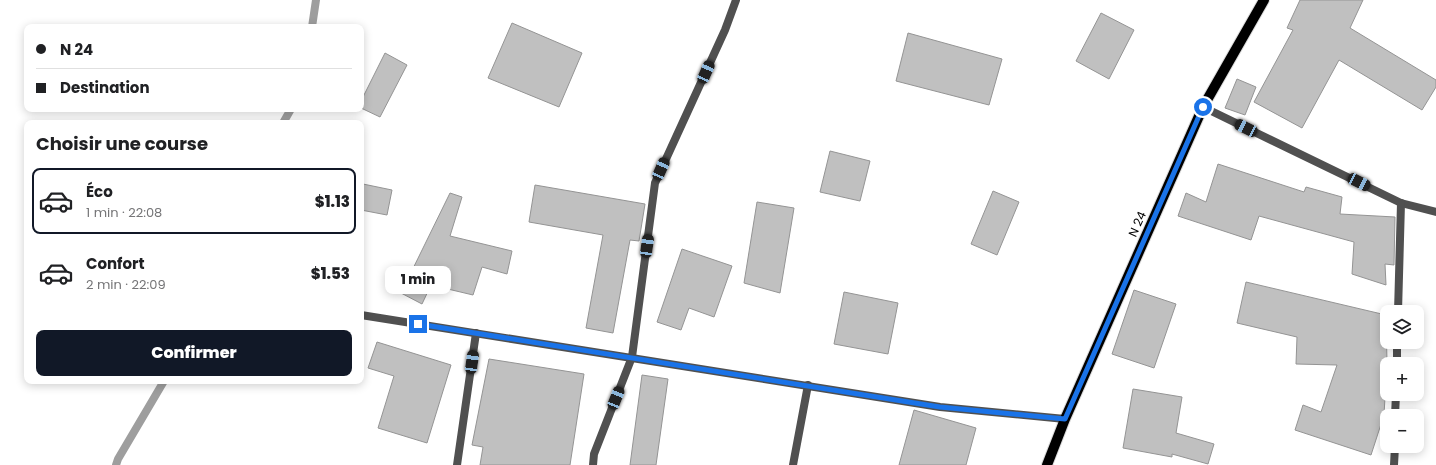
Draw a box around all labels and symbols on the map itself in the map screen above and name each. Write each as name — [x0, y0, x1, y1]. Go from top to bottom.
car — [696, 59, 716, 85]
route start — [1194, 98, 1212, 116]
car — [1233, 117, 1259, 139]
car — [651, 156, 671, 182]
car — [1346, 171, 1372, 193]
street label: N 24 — [1124, 208, 1150, 239]
car — [639, 233, 655, 259]
callout: 1 min — [385, 266, 451, 294]
route end — [409, 315, 427, 333]
car — [464, 349, 480, 375]
car — [606, 385, 626, 411]

